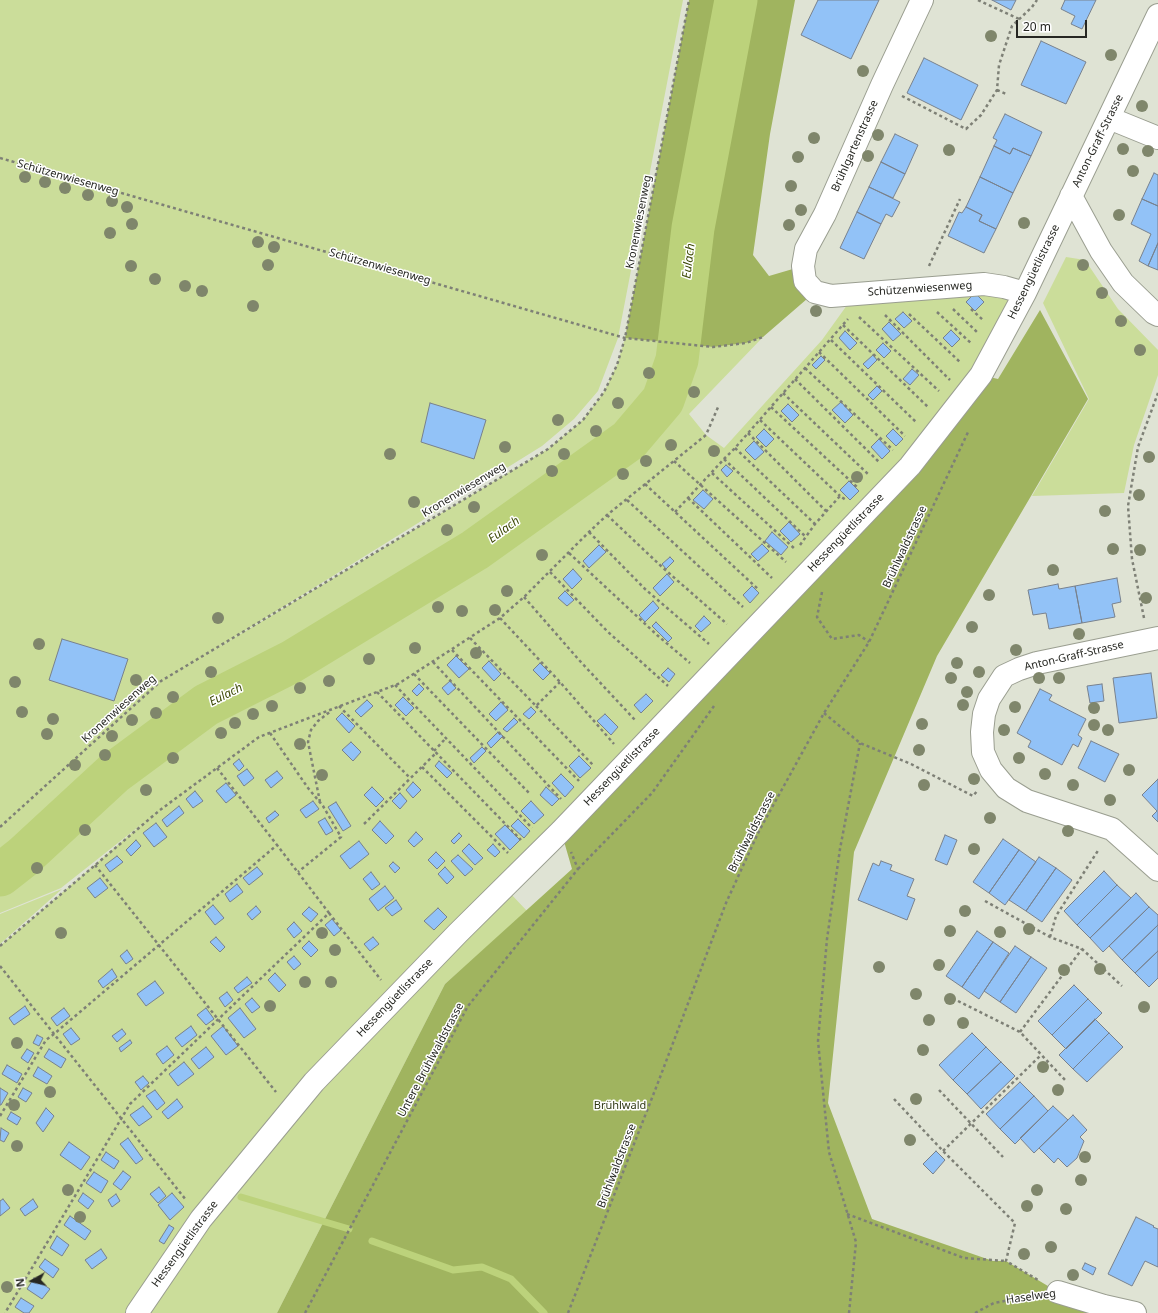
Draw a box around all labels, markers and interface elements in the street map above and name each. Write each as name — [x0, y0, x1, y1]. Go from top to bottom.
scale bar — [1018, 12, 1089, 38]
text: 20 m — [1023, 18, 1051, 35]
street label: Anton-Graff-Strasse — [1070, 92, 1126, 190]
street label: Brühlgartenstrasse — [829, 98, 881, 194]
street label: Schützenwiesenweg — [16, 157, 120, 199]
street label: Kronenwiesenweg — [623, 174, 655, 270]
street label: Hessengüetlistrasse — [1005, 222, 1063, 322]
water label: Eulach — [680, 243, 698, 279]
street label: Schützenwiesenweg — [328, 246, 432, 288]
street label: Schützenwiesenweg — [867, 279, 973, 299]
street label: Kronenwiesenweg — [420, 460, 508, 520]
street label: Hessengüetlistrasse — [805, 491, 887, 575]
street label: Brühlwaldstrasse — [880, 504, 930, 590]
water label: Eulach — [485, 514, 523, 546]
street label: Anton-Graff-Strasse — [1023, 638, 1125, 674]
street label: Kronenwiesenweg — [79, 672, 159, 746]
water label: Eulach — [207, 681, 245, 709]
street label: Hessengüetlistrasse — [581, 725, 663, 809]
street label: Brühlwaldstrasse — [726, 789, 778, 875]
street label: Hessengüetlistrasse — [354, 956, 436, 1040]
street label: Untere Brühlwaldstrasse — [395, 1001, 467, 1119]
park label: Brühlwald — [594, 1099, 646, 1113]
street label: Brühlwaldstrasse — [595, 1122, 639, 1210]
street label: Hessengüetlistrasse — [149, 1198, 221, 1290]
north arrow — [12, 1261, 52, 1301]
text: N — [12, 1277, 28, 1288]
street label: Haselweg — [1005, 1287, 1057, 1307]

